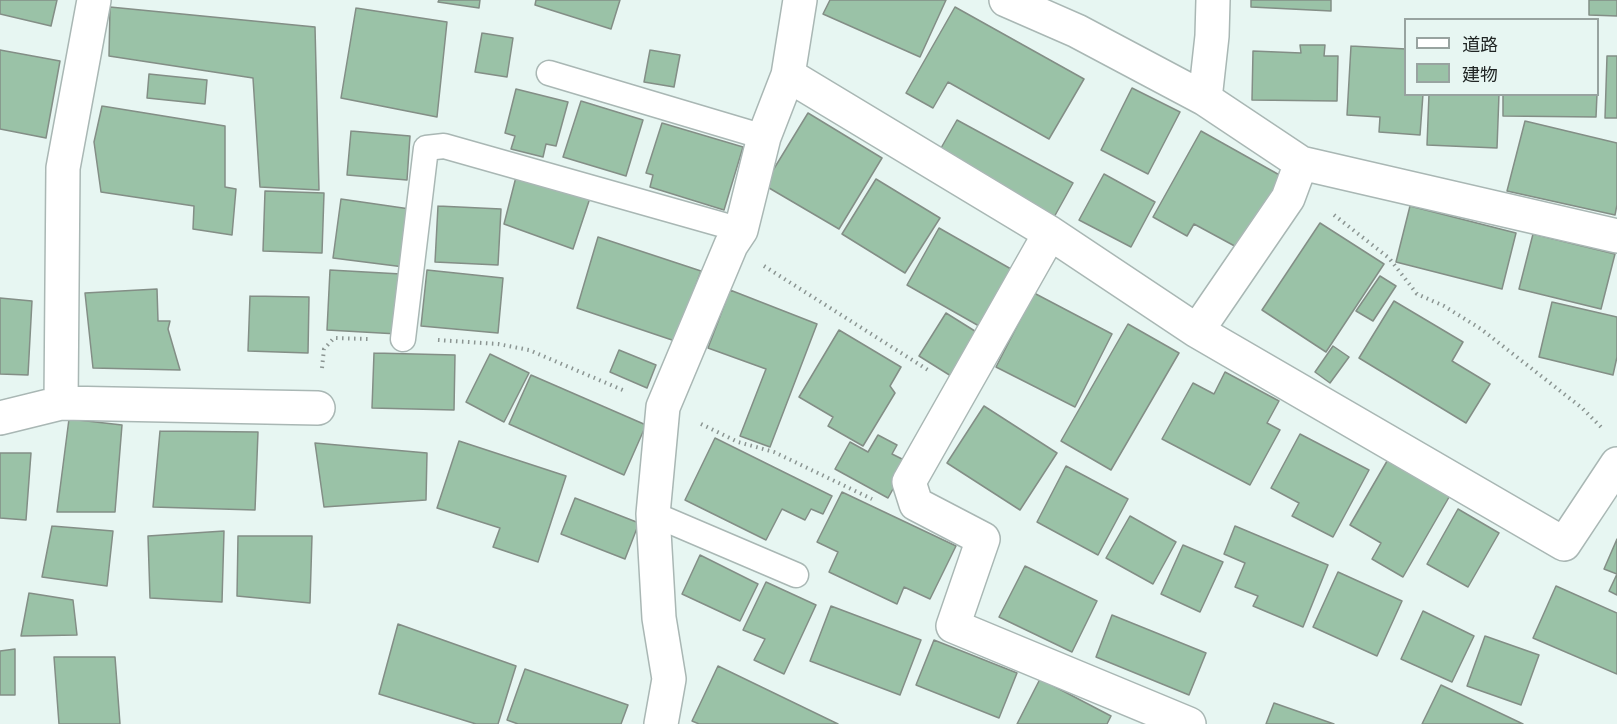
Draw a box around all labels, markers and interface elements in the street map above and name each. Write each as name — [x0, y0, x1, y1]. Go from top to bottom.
legend — [1404, 18, 1599, 96]
text: 道路 — [1462, 33, 1498, 56]
text: 建物 — [1462, 63, 1498, 86]

